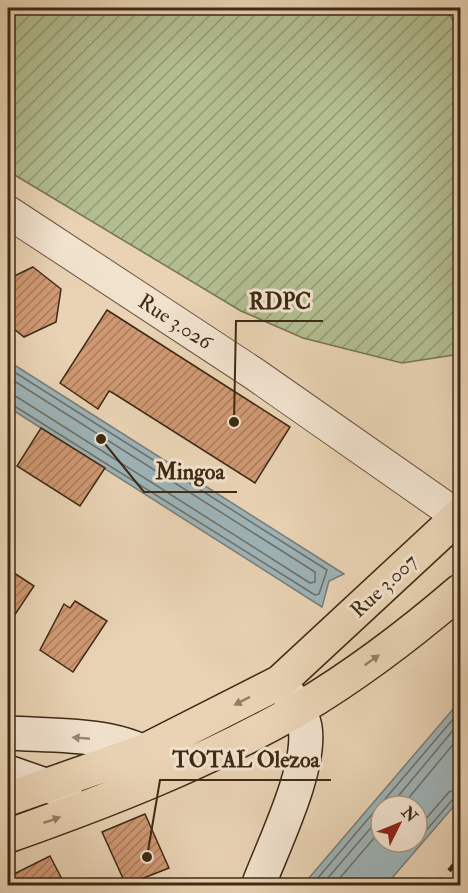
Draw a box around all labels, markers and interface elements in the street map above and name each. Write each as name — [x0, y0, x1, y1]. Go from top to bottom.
callout: RDPC — [236, 281, 323, 321]
street label: Rue 3.026 — [133, 288, 218, 357]
text: RDPC — [249, 288, 311, 316]
callout: Mingoa — [144, 452, 237, 492]
text: Mingoa — [155, 458, 225, 487]
street label: Rue 3.007 — [345, 548, 424, 624]
one-way arrow — [363, 654, 379, 666]
one-way arrow — [233, 697, 250, 706]
one-way arrow — [72, 733, 91, 743]
callout: TOTAL Olezoa — [160, 740, 331, 780]
text: TOTAL Olezoa — [171, 746, 321, 774]
north arrow — [369, 794, 429, 854]
text: N — [396, 802, 422, 827]
one-way arrow — [43, 815, 61, 825]

